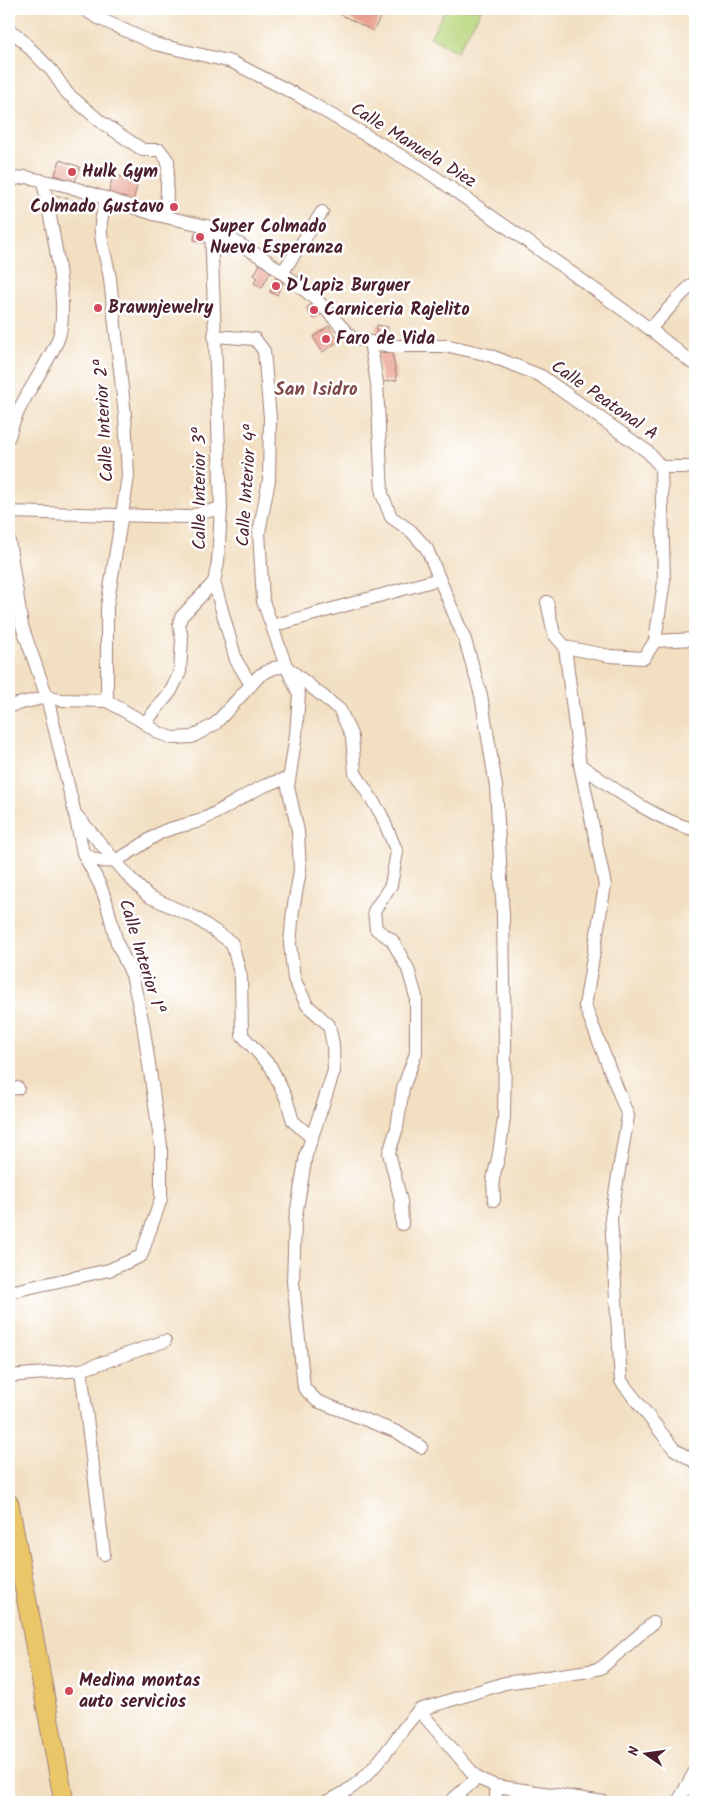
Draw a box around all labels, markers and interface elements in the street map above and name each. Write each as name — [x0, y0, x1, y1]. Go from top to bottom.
street label: Calle Manuela Diez — [344, 95, 482, 197]
place label: Hulk Gym — [82, 158, 158, 187]
marker: Hulk Gym — [66, 166, 78, 178]
place label: Colmado Gustavo — [30, 193, 164, 222]
marker: Colmado Gustavo — [168, 201, 180, 213]
place label: Super Colmado Nueva Esperanza — [210, 213, 343, 263]
marker: Super Colmado Nueva Esperanza — [194, 231, 206, 243]
place label: D'Lapiz Burguer — [286, 272, 412, 301]
marker: D'Lapiz Burguer — [270, 280, 282, 292]
place label: Brawnjewelry — [108, 294, 214, 323]
place label: Carniceria Rajelito — [324, 296, 470, 325]
marker: Brawnjewelry — [92, 302, 104, 314]
marker: Carniceria Rajelito — [308, 304, 320, 316]
place label: Faro de Vida — [336, 325, 435, 354]
marker: Faro de Vida — [320, 333, 332, 345]
street label: Calle Peatonal A — [544, 353, 664, 449]
street label: Calle Interior 2ª — [87, 357, 123, 483]
district label: San Isidro — [274, 375, 358, 405]
street label: Calle Interior 4ª — [229, 422, 267, 548]
street label: Calle Interior 3ª — [186, 426, 215, 550]
street label: Calle Interior 1ª — [110, 896, 172, 1018]
place label: Medina montas auto servicios — [79, 1667, 201, 1717]
marker: Medina montas auto servicios — [63, 1685, 75, 1697]
north arrow — [622, 1728, 672, 1778]
text: N — [623, 1744, 646, 1758]

